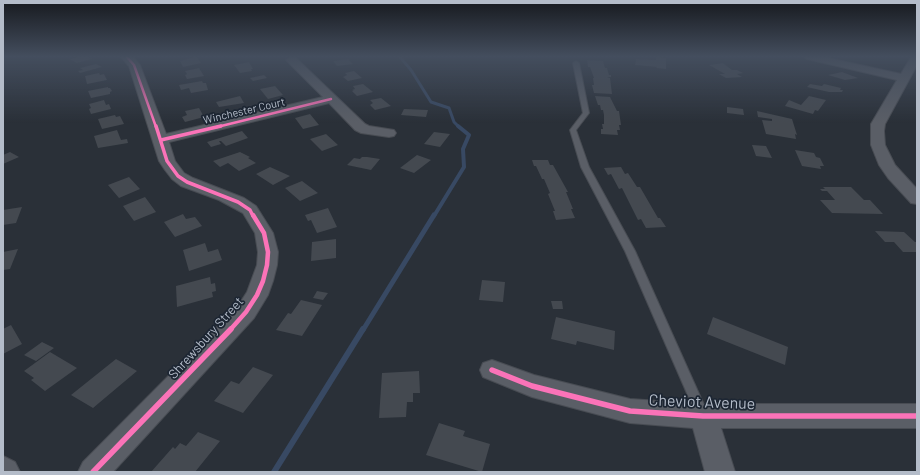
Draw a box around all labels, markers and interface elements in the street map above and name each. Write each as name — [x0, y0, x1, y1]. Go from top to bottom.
street label: Winchester Court — [202, 95, 286, 127]
street label: Shrewsbury Street — [165, 294, 247, 382]
street label: Cheviot Avenue — [648, 391, 756, 413]

